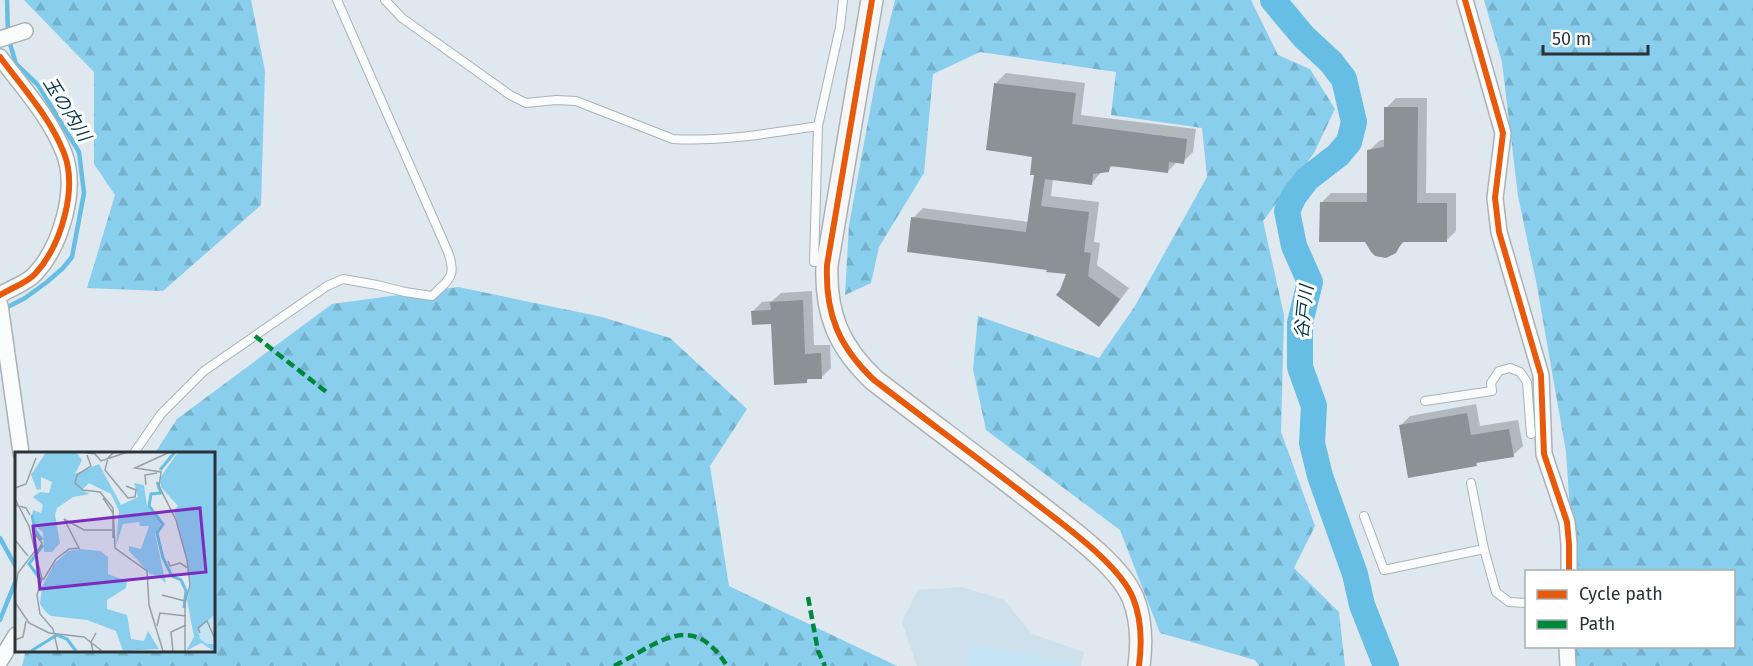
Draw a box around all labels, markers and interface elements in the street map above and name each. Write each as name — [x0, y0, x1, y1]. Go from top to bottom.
scale bar — [1543, 18, 1648, 56]
text: 50 m — [1552, 28, 1591, 50]
water label: 玉の内川 — [39, 73, 96, 147]
water label: 谷戸川 — [1290, 282, 1318, 340]
inset map — [15, 452, 214, 651]
legend — [1525, 570, 1735, 648]
text: Cycle path — [1579, 583, 1663, 605]
text: Path — [1579, 613, 1615, 635]

